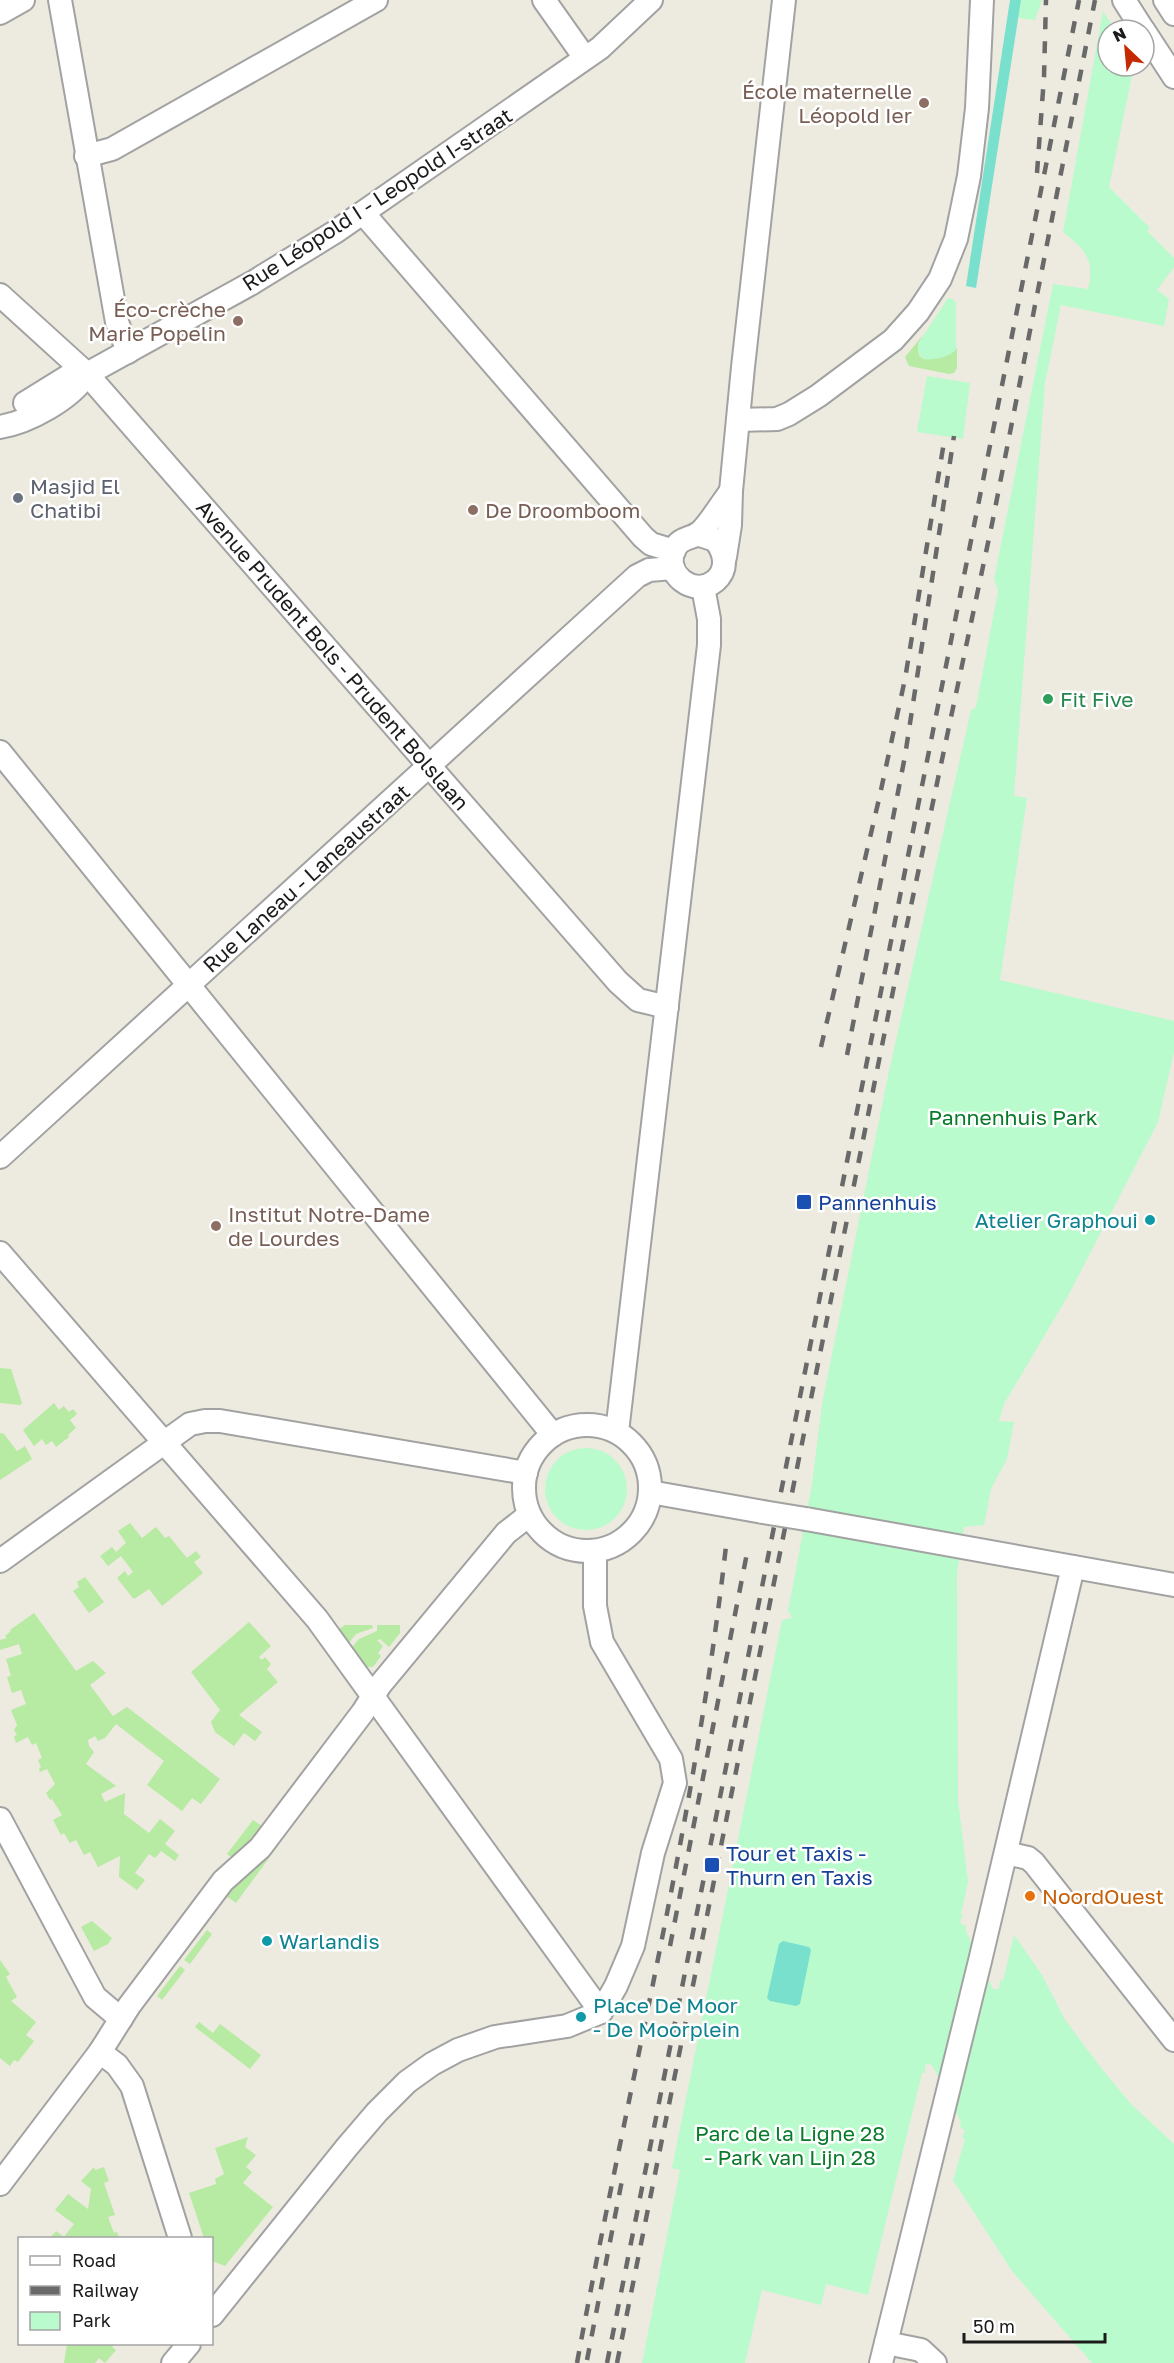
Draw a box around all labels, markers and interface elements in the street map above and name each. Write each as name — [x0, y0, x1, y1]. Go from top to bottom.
north arrow — [1096, 18, 1156, 78]
text: N — [1110, 23, 1129, 46]
place label: École maternelle Léopold Ier — [742, 78, 912, 128]
marker: École maternelle Léopold Ier — [917, 96, 931, 110]
street label: Rue Léopold I - Leopold I-straat — [237, 102, 517, 296]
place label: Éco-crèche Marie Popelin — [88, 296, 226, 346]
marker: Éco-crèche Marie Popelin — [231, 314, 245, 328]
place label: Masjid El Chatibi — [30, 473, 120, 523]
marker: Masjid El Chatibi — [11, 491, 25, 505]
street label: Avenue Prudent Bols - Prudent Bolslaan — [191, 495, 475, 815]
place label: De Droomboom — [485, 497, 640, 523]
marker: De Droomboom — [466, 503, 480, 517]
place label: Fit Five — [1060, 686, 1133, 712]
marker: Fit Five — [1041, 692, 1055, 706]
street label: Rue Laneau - Laneaustraat — [197, 778, 415, 978]
park label: Pannenhuis Park — [928, 1104, 1098, 1130]
place label: Pannenhuis — [818, 1189, 937, 1215]
marker: Pannenhuis — [795, 1193, 813, 1211]
place label: Institut Notre-Dame de Lourdes — [228, 1201, 430, 1251]
place label: Atelier Graphoui — [975, 1207, 1138, 1233]
marker: Atelier Graphoui — [1143, 1213, 1157, 1227]
marker: Institut Notre-Dame de Lourdes — [209, 1219, 223, 1233]
place label: Tour et Taxis - Thurn en Taxis — [726, 1840, 873, 1890]
marker: Tour et Taxis - Thurn en Taxis — [703, 1856, 721, 1874]
place label: NoordOuest — [1042, 1883, 1164, 1909]
marker: NoordOuest — [1023, 1889, 1037, 1903]
place label: Warlandis — [279, 1928, 380, 1954]
marker: Warlandis — [260, 1934, 274, 1948]
place label: Place De Moor - De Moorplein — [593, 1992, 740, 2042]
marker: Place De Moor - De Moorplein — [574, 2010, 588, 2024]
park label: Parc de la Ligne 28 - Park van Lijn 28 — [695, 2120, 885, 2170]
legend — [18, 2237, 213, 2345]
text: Road — [72, 2249, 116, 2271]
text: Railway — [72, 2279, 139, 2301]
scale bar — [964, 2306, 1105, 2344]
text: Park — [72, 2309, 111, 2331]
text: 50 m — [973, 2315, 1015, 2337]

